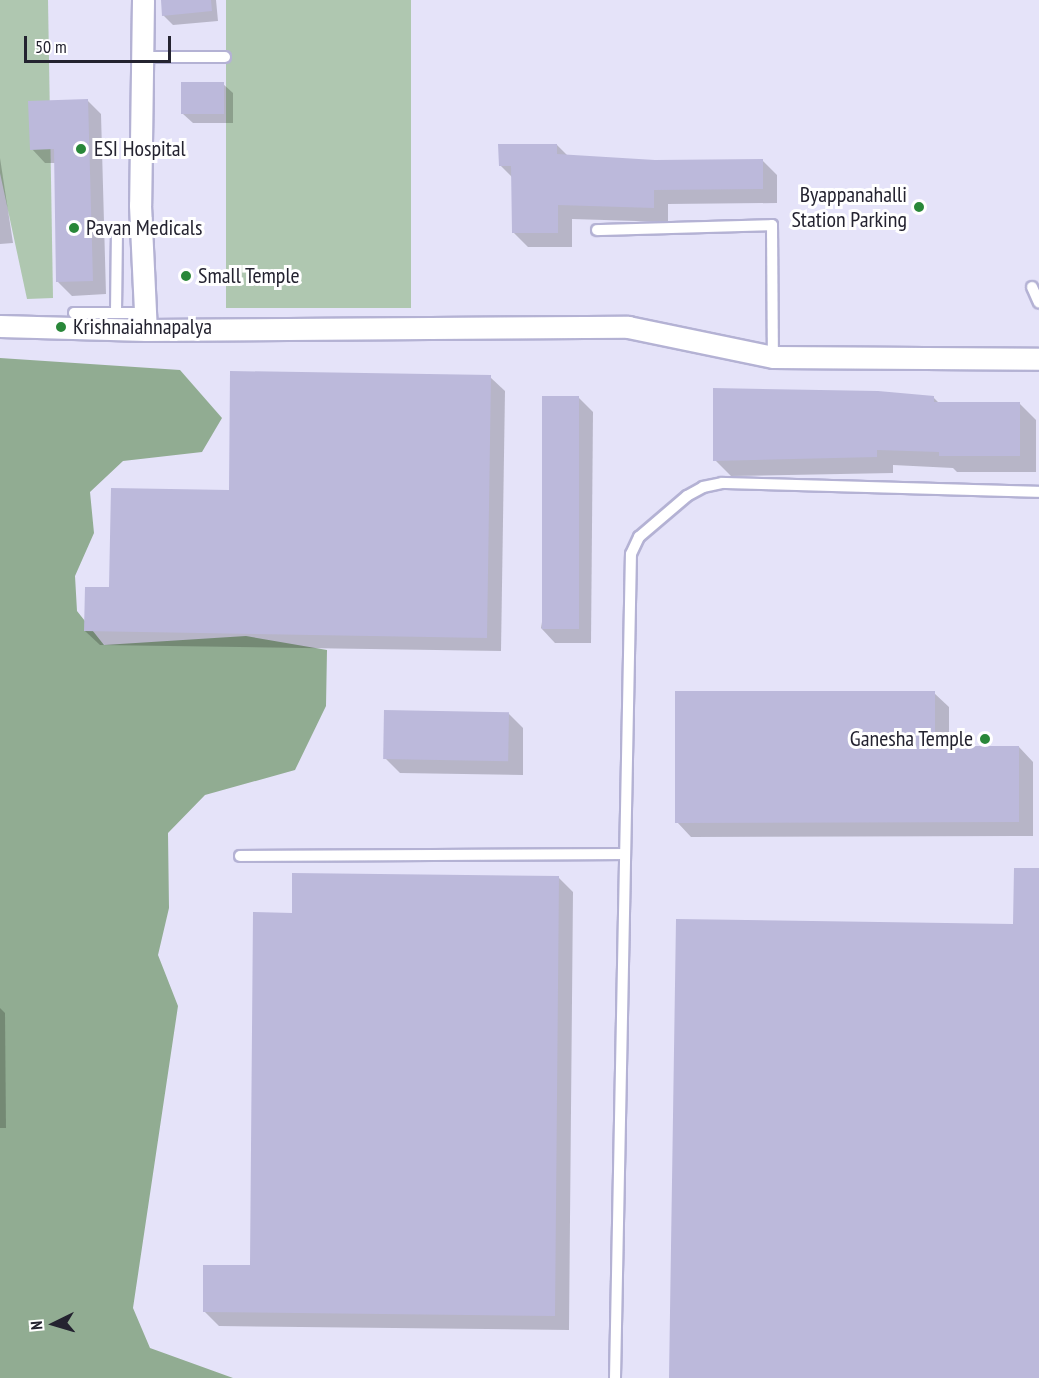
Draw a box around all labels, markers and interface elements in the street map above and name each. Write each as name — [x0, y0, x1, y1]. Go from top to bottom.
scale bar — [27, 24, 174, 62]
text: 50 m — [35, 35, 67, 58]
place label: ESI Hospital — [94, 136, 186, 162]
marker: ESI Hospital — [72, 140, 90, 158]
place label: Byappanahalli Station Parking — [791, 181, 907, 232]
marker: Byappanahalli Station Parking — [912, 200, 926, 214]
place label: Pavan Medicals — [86, 215, 202, 241]
marker: Pavan Medicals — [67, 221, 81, 235]
place label: Small Temple — [198, 263, 300, 289]
marker: Small Temple — [179, 269, 193, 283]
place label: Krishnaiahnapalya — [73, 314, 212, 340]
marker: Krishnaiahnapalya — [54, 320, 68, 334]
place label: Ganesha Temple — [849, 726, 973, 752]
marker: Ganesha Temple — [978, 732, 992, 746]
north arrow — [24, 1294, 84, 1354]
text: N — [26, 1320, 46, 1331]

